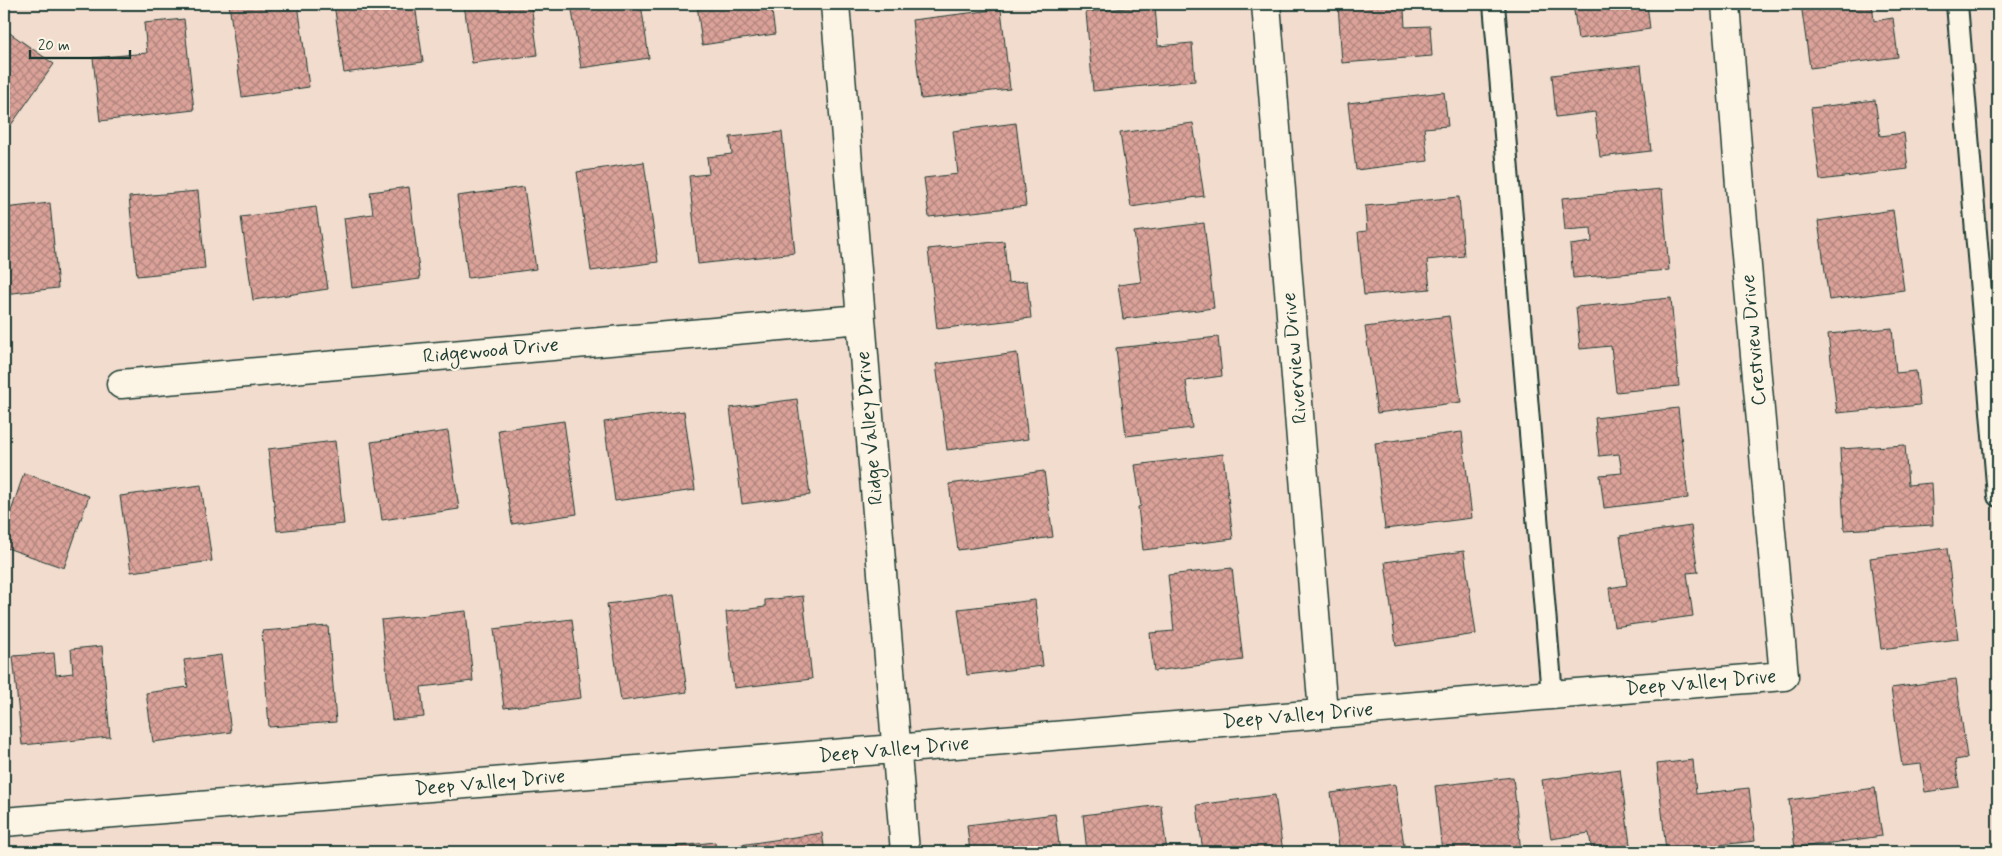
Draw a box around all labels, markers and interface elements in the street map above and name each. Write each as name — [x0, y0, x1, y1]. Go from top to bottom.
scale bar — [30, 28, 130, 60]
text: 20 m — [38, 36, 70, 56]
street label: Crestview Drive — [1735, 273, 1773, 407]
street label: Riverview Drive — [1276, 291, 1314, 425]
street label: Ridgewood Drive — [422, 332, 560, 371]
street label: Ridge Valley Drive — [850, 350, 891, 506]
street label: Deep Valley Drive — [1624, 663, 1778, 703]
street label: Deep Valley Drive — [1221, 696, 1375, 736]
street label: Deep Valley Drive — [817, 730, 971, 770]
street label: Deep Valley Drive — [413, 763, 567, 803]

